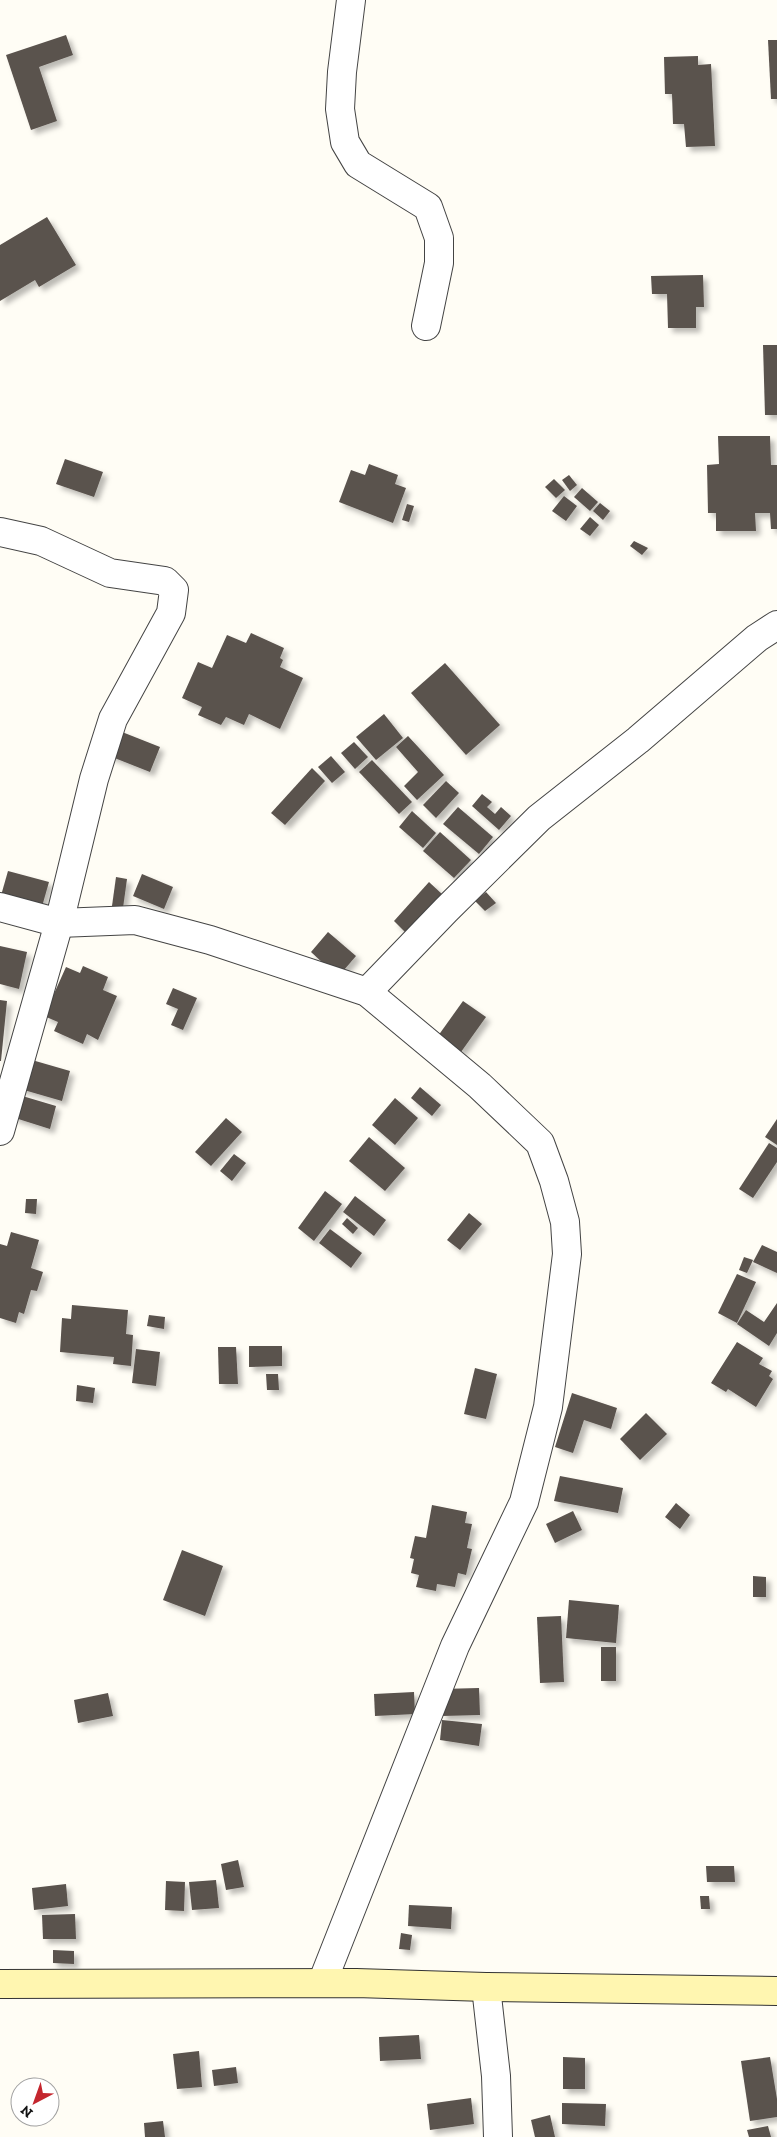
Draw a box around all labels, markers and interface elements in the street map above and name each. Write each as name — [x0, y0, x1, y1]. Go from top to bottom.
north arrow — [10, 2077, 60, 2127]
text: N — [17, 2101, 36, 2121]

